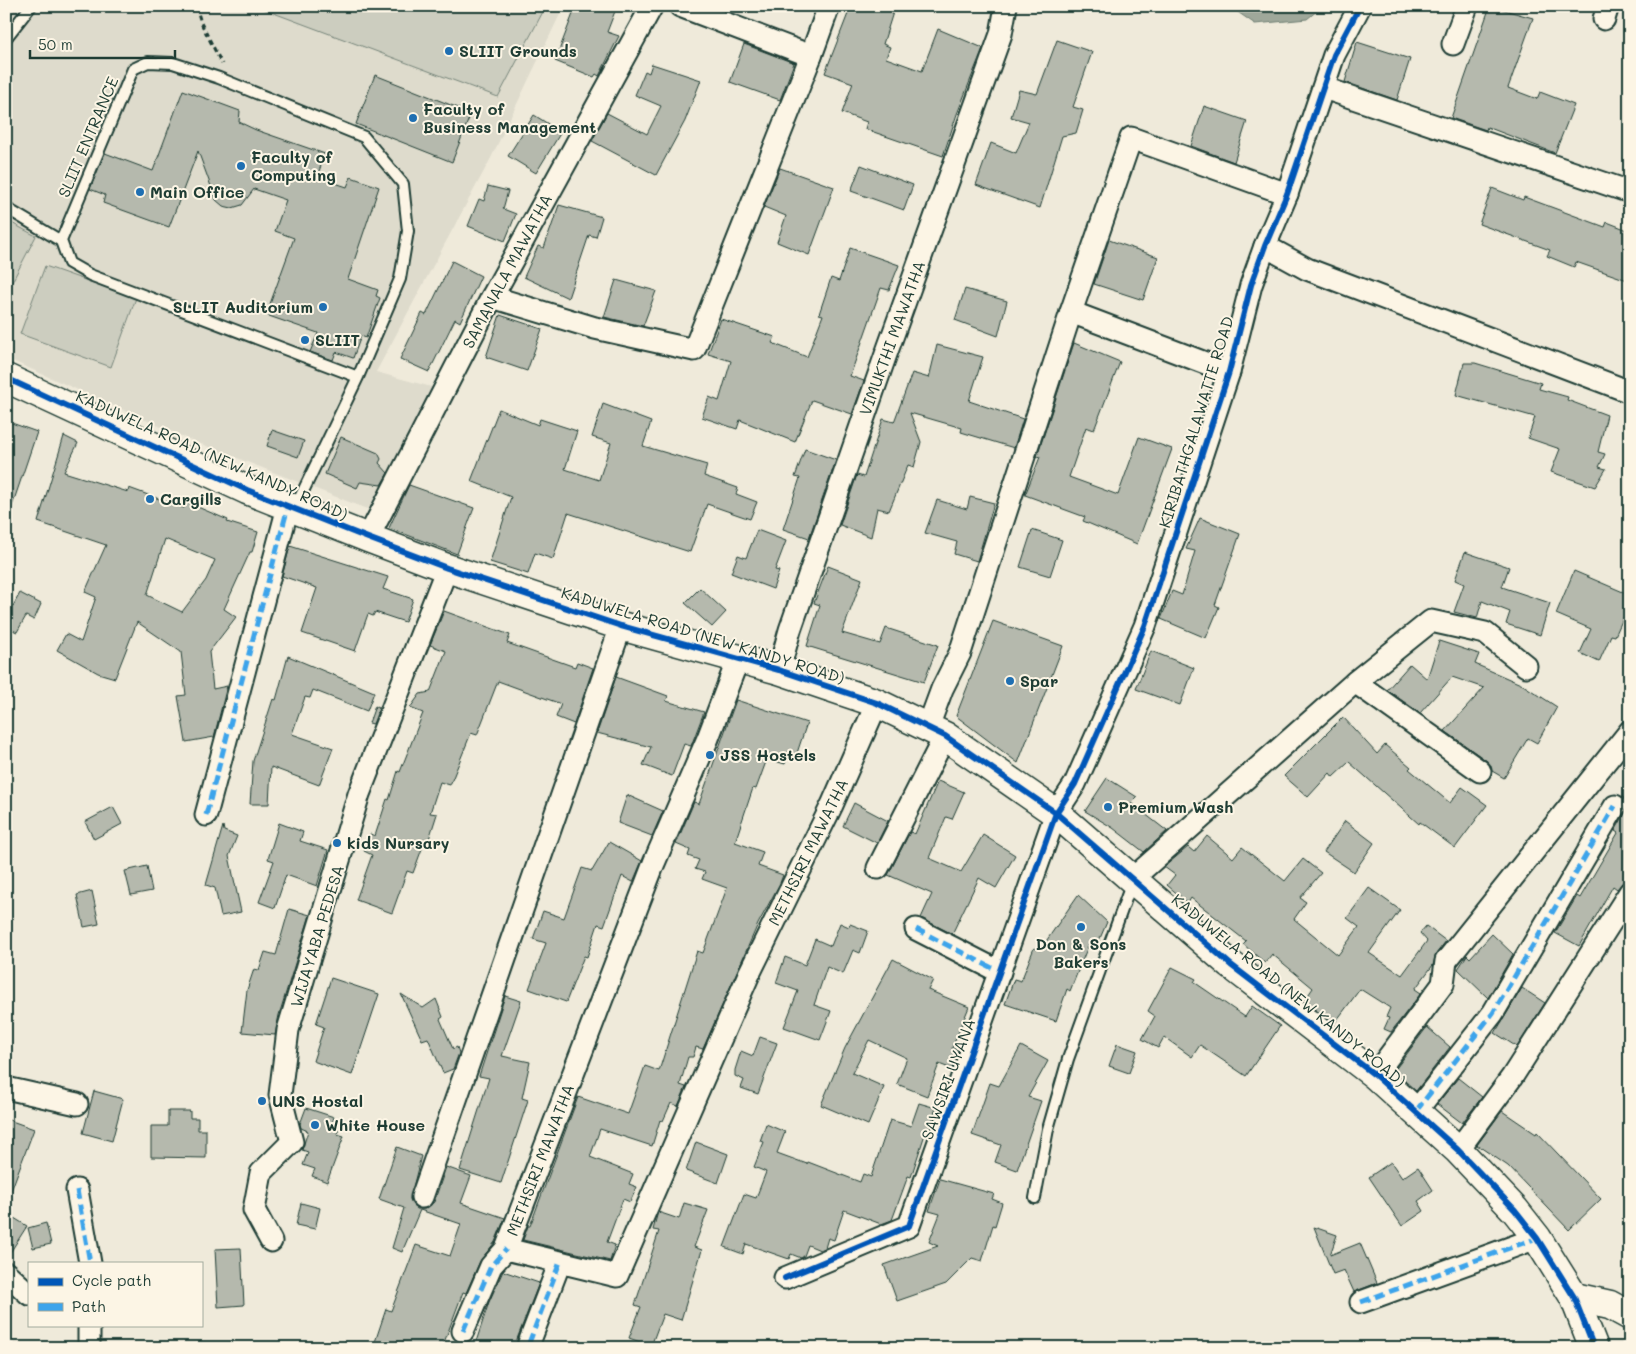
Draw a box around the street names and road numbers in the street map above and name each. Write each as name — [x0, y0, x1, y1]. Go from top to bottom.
street label: SLIIT ENTRANCE — [53, 73, 122, 200]
street label: SAMANALA MAWATHA — [457, 190, 556, 352]
street label: VIMUKTHI MAWATHA — [854, 258, 929, 418]
street label: KIRIBATHGALAWATTE ROAD — [1153, 314, 1238, 530]
street label: KADUWELA ROAD (NEW KANDY ROAD) — [73, 385, 351, 524]
street label: KADUWELA ROAD (NEW KANDY ROAD) — [559, 581, 848, 688]
street label: METHSIRI MAWATHA — [763, 775, 852, 929]
street label: WIJAYABA PEDESA — [285, 862, 348, 1010]
street label: KADUWELA ROAD (NEW KANDY ROAD) — [1168, 888, 1411, 1091]
street label: SAWSIRI UYANA — [916, 1015, 979, 1142]
street label: METHSIRI MAWATHA — [501, 1081, 578, 1239]

